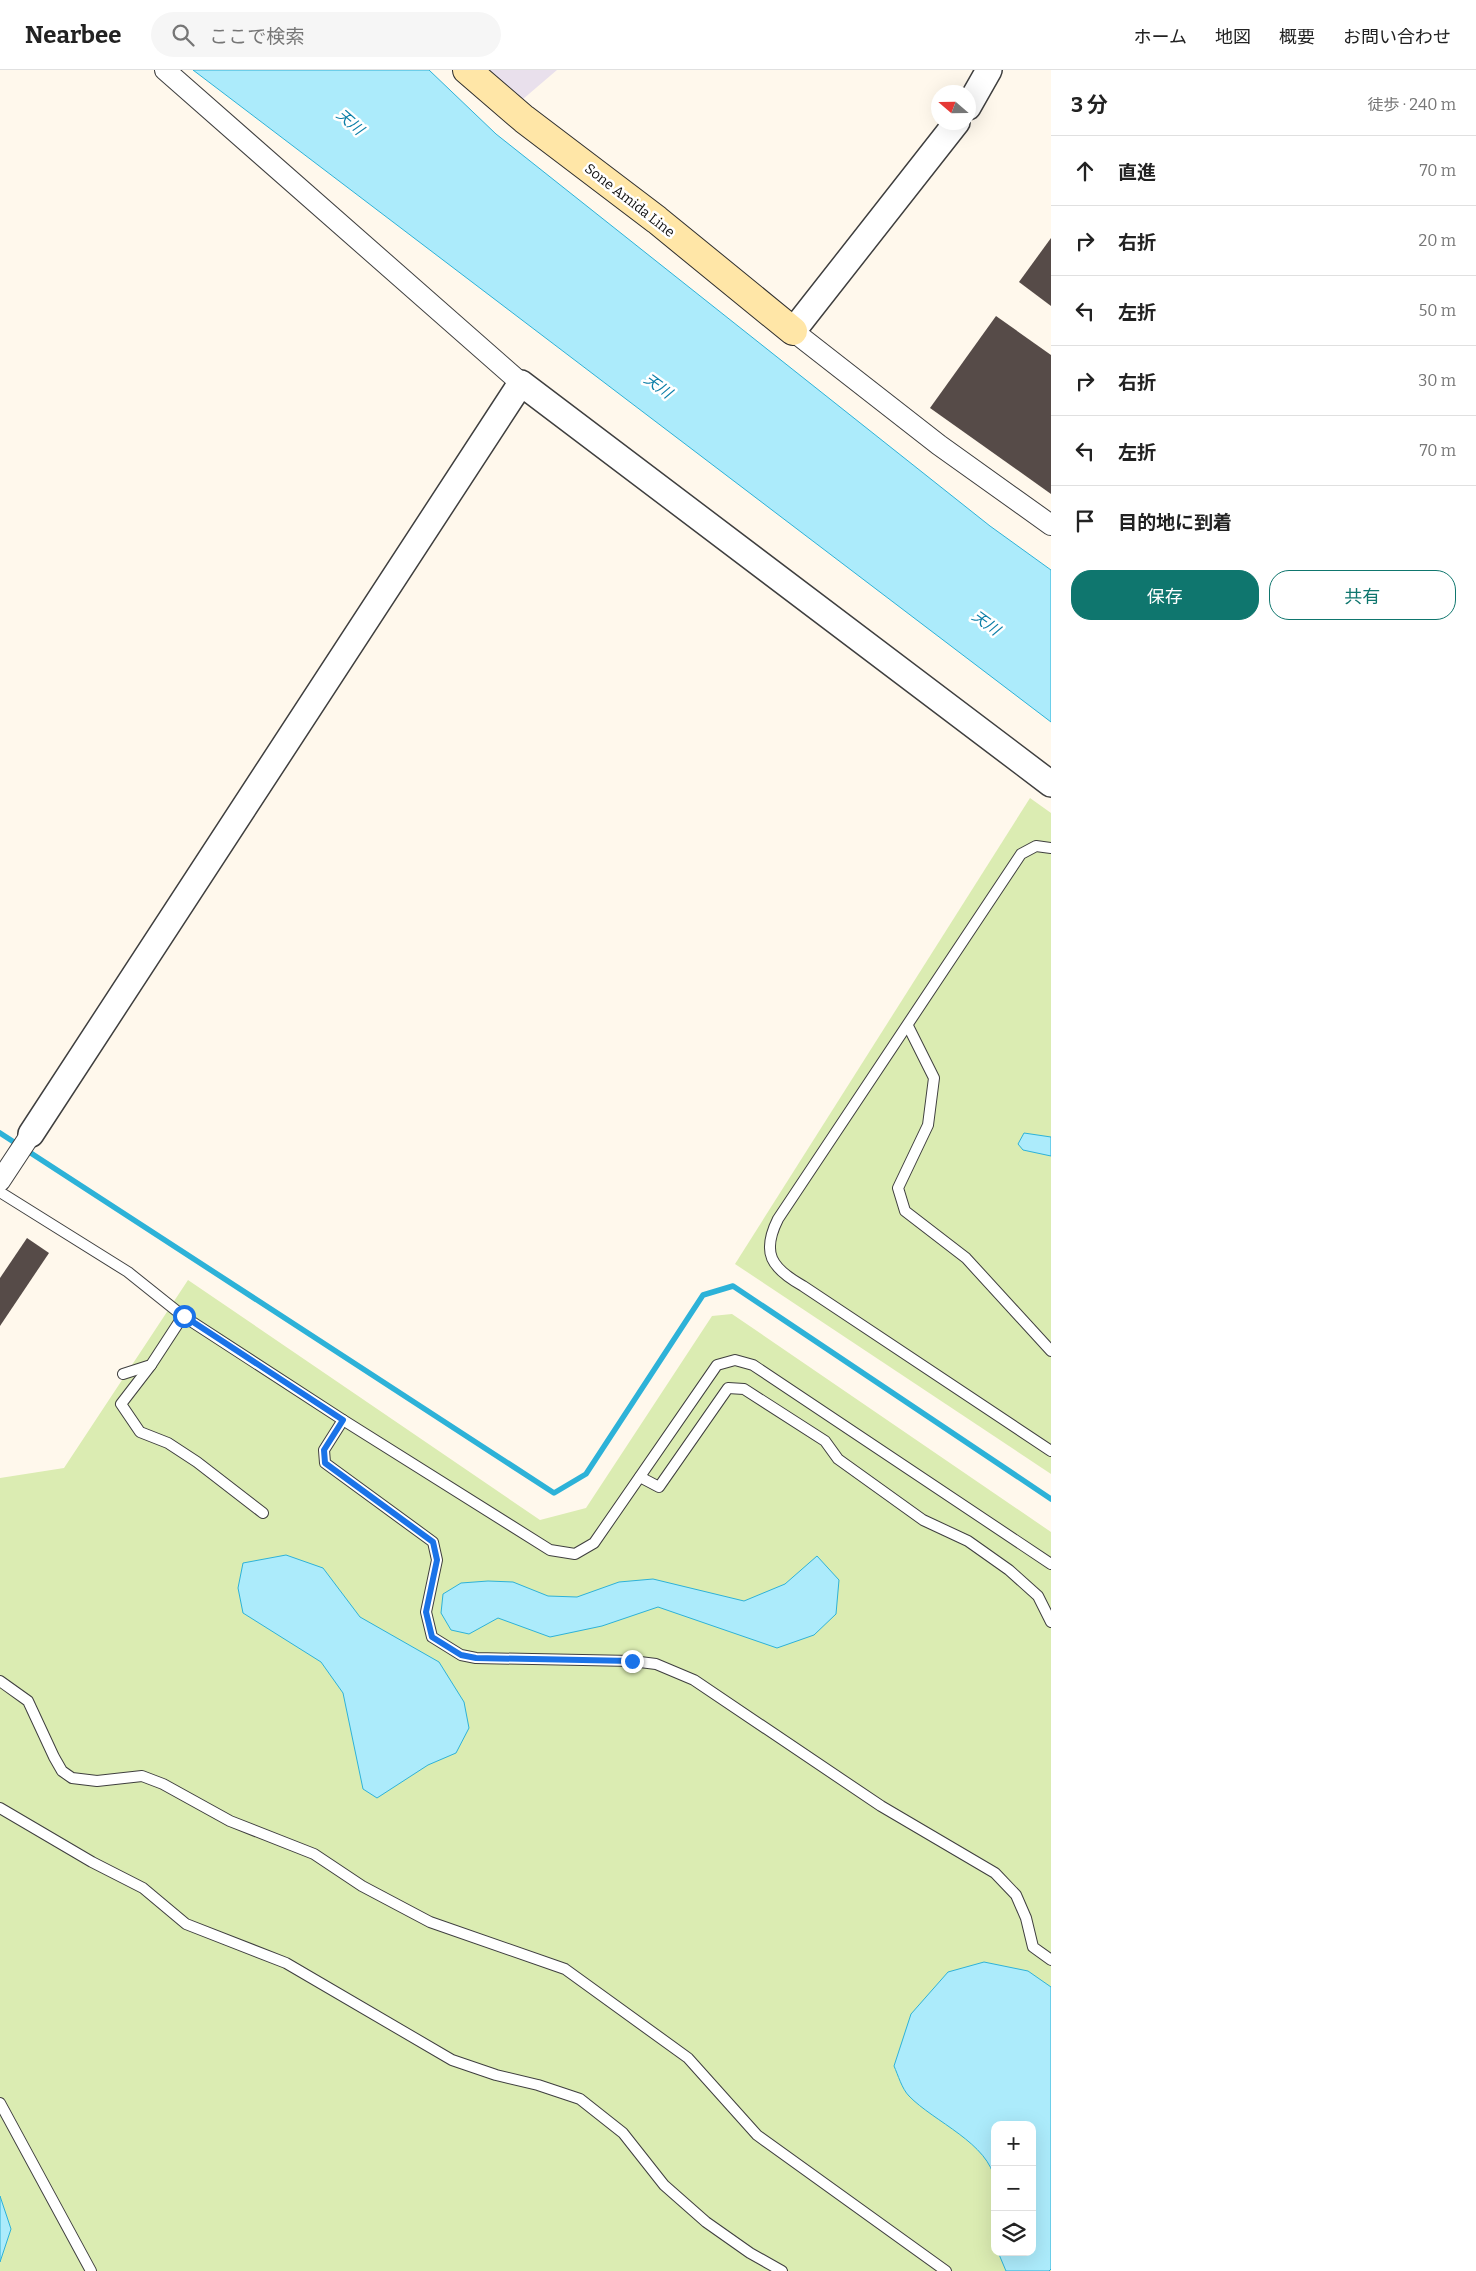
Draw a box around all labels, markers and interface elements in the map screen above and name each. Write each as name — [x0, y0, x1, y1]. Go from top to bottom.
search box — [151, 12, 501, 57]
text: Nearbee — [25, 21, 121, 49]
icon: search — [169, 21, 197, 49]
text: ここで検索 — [209, 25, 304, 48]
text: ホーム — [1134, 26, 1187, 48]
text: 地図 — [1215, 26, 1251, 48]
text: 概要 — [1279, 26, 1315, 48]
text: お問い合わせ — [1343, 26, 1451, 48]
north arrow — [931, 85, 976, 130]
text: 3 分 — [1071, 92, 1108, 118]
text: 徒歩 · 240 m — [1367, 95, 1456, 114]
water label: 天川 — [333, 105, 369, 140]
icon: ahead — [1071, 157, 1099, 185]
street label: Sone Amida Line — [581, 160, 678, 241]
text: 直進 — [1118, 161, 1156, 184]
text: 70 m — [1420, 161, 1456, 180]
icon: right — [1071, 227, 1099, 255]
text: 右折 — [1118, 231, 1156, 254]
text: 20 m — [1419, 231, 1456, 250]
icon: left — [1071, 297, 1099, 325]
text: 左折 — [1118, 301, 1156, 324]
text: 50 m — [1419, 301, 1456, 320]
icon: right — [1071, 367, 1099, 395]
water label: 天川 — [641, 370, 677, 403]
text: 右折 — [1118, 371, 1156, 394]
text: 30 m — [1418, 371, 1456, 390]
icon: left — [1071, 437, 1099, 465]
text: 左折 — [1118, 441, 1156, 464]
text: 70 m — [1420, 441, 1456, 460]
icon: arrive — [1071, 507, 1099, 535]
text: 目的地に到着 — [1118, 511, 1232, 534]
button: 保存 — [1071, 570, 1259, 620]
button: 共有 — [1269, 570, 1456, 620]
water label: 天川 — [969, 607, 1005, 640]
route start — [173, 1305, 196, 1328]
route end — [621, 1650, 644, 1673]
map controls — [991, 2121, 1036, 2256]
button: + — [991, 2121, 1036, 2166]
button: − — [991, 2166, 1036, 2211]
button: layers — [991, 2211, 1036, 2256]

